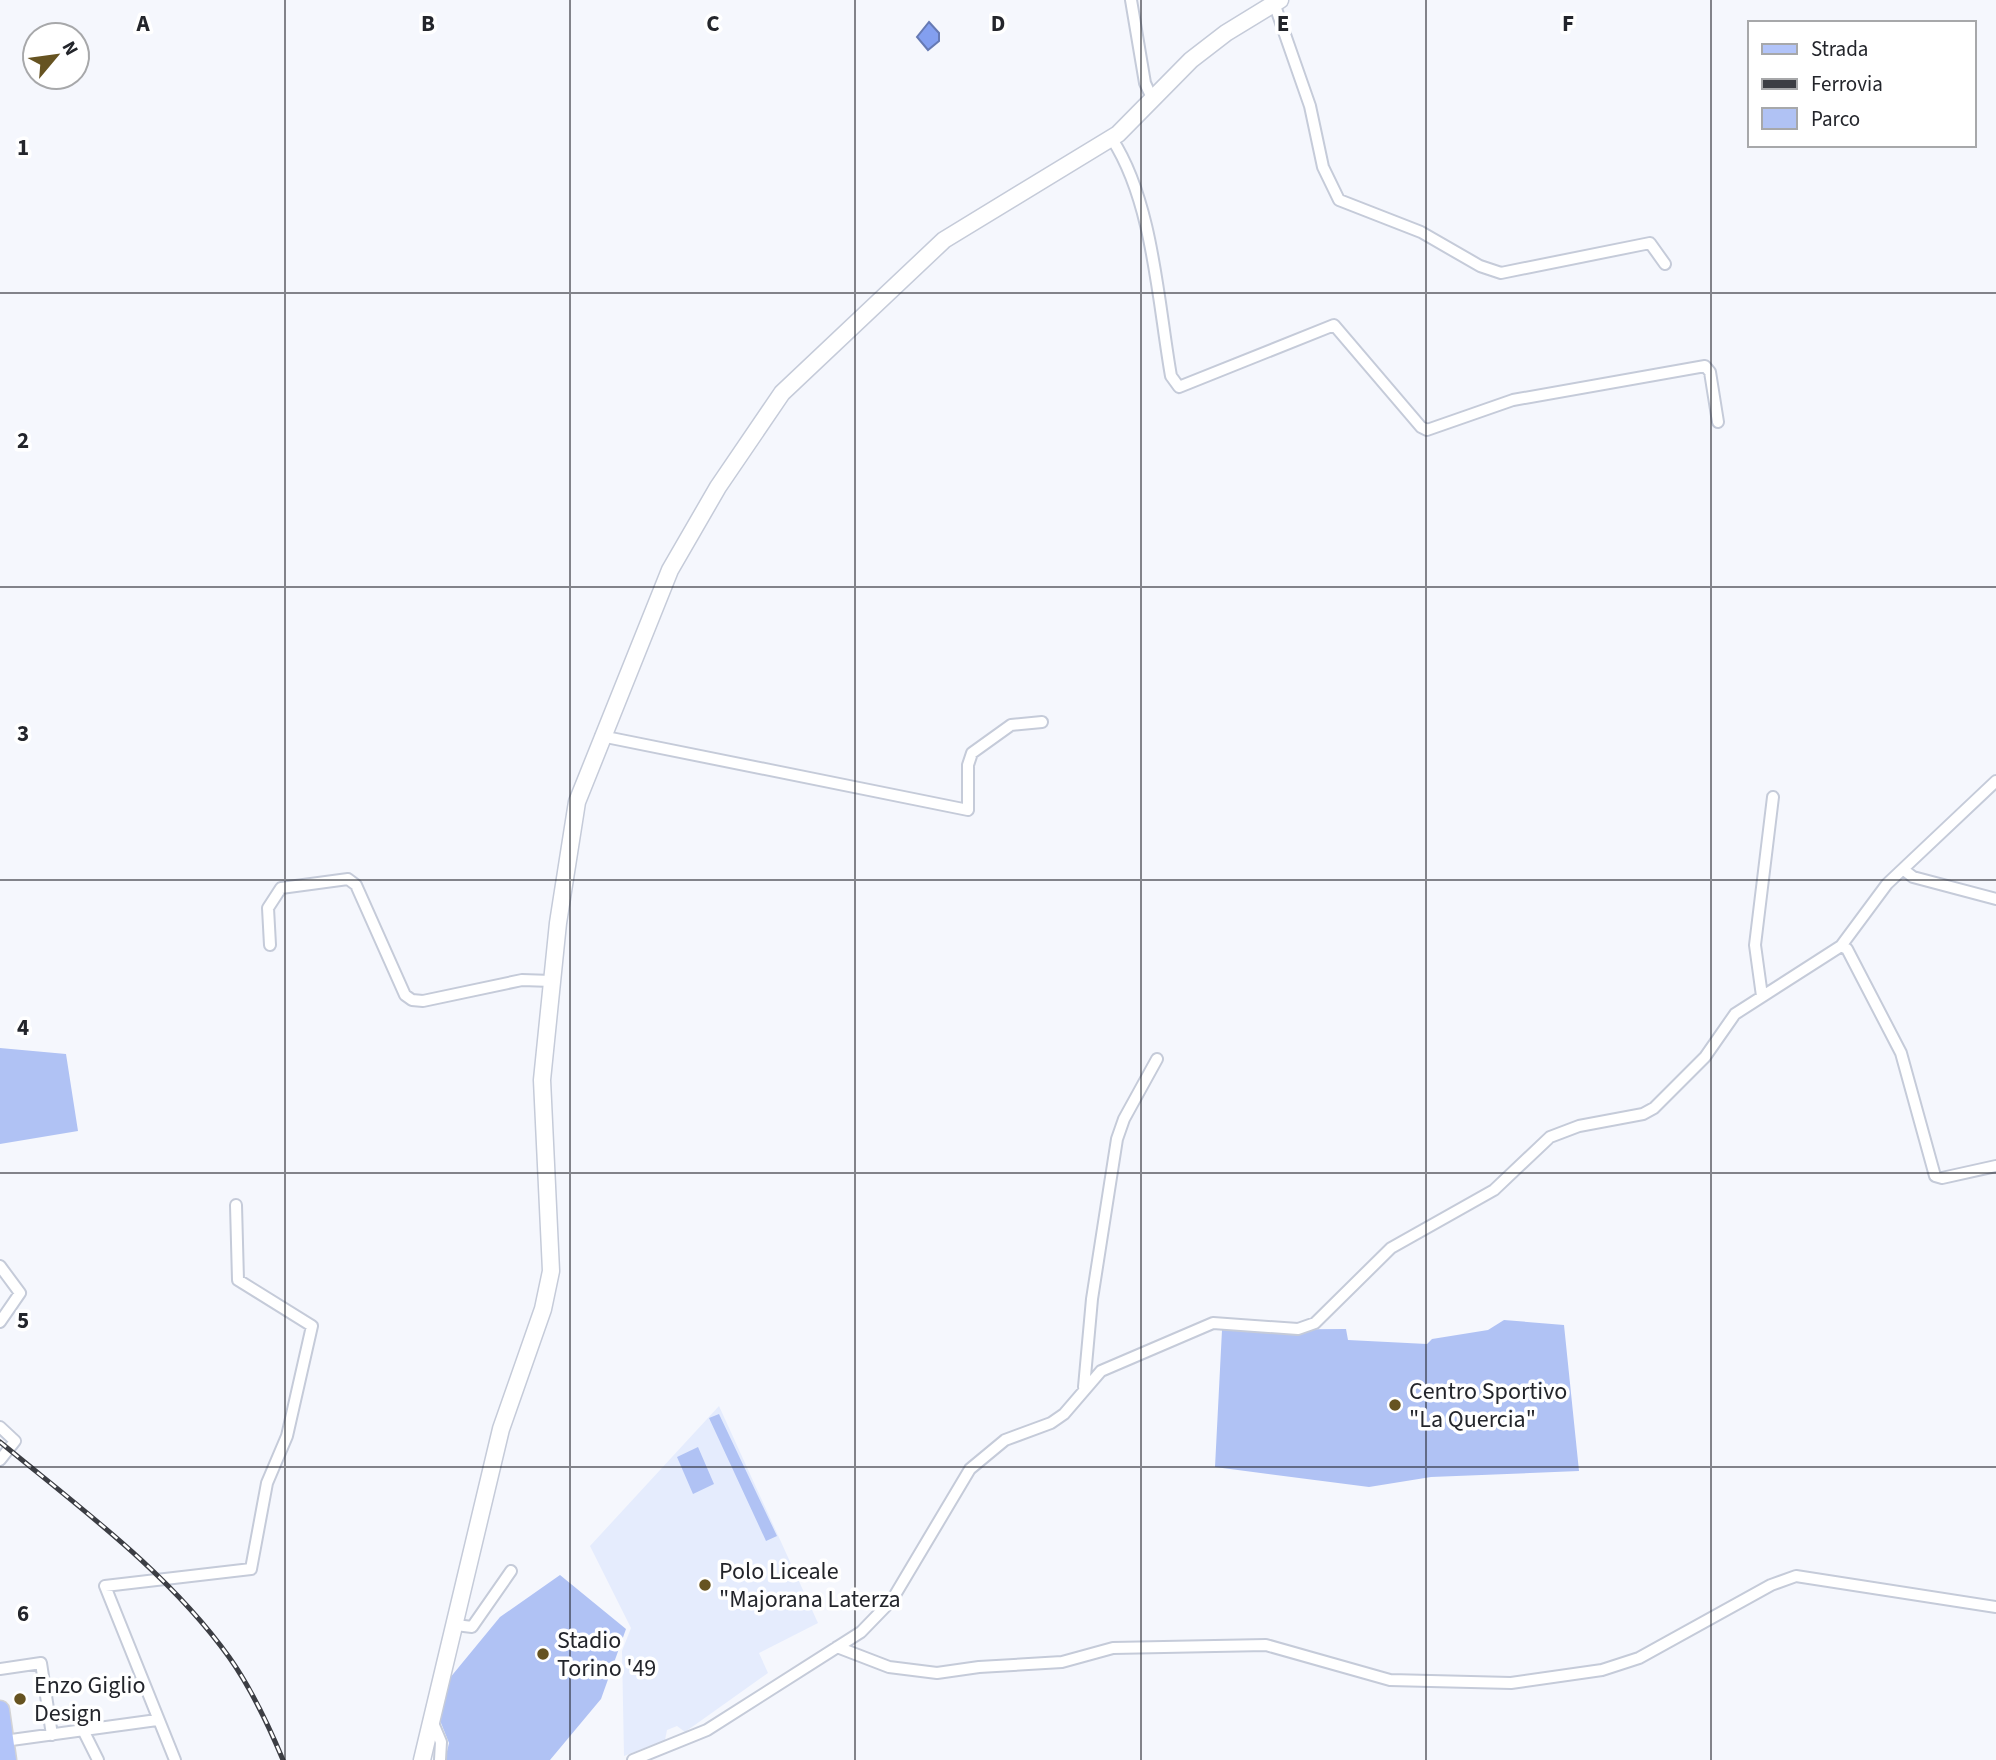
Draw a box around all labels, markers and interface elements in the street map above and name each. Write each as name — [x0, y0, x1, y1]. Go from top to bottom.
text: A — [135, 7, 150, 40]
text: B — [421, 7, 435, 40]
text: C — [706, 7, 720, 40]
text: D — [991, 7, 1005, 40]
text: E — [1277, 7, 1289, 40]
text: F — [1562, 7, 1574, 40]
north arrow — [21, 21, 91, 91]
legend — [1748, 21, 1975, 147]
text: Strada — [1811, 34, 1868, 64]
text: N — [55, 36, 84, 61]
text: Ferrovia — [1811, 69, 1883, 99]
text: Parco — [1811, 104, 1860, 134]
text: 1 — [17, 131, 29, 164]
text: 2 — [17, 424, 29, 457]
text: 3 — [17, 717, 29, 750]
text: 4 — [17, 1011, 29, 1044]
text: 5 — [17, 1304, 29, 1337]
place label: Centro Sportivo "La Quercia" — [1409, 1374, 1567, 1437]
marker: Centro Sportivo "La Quercia" — [1387, 1397, 1403, 1413]
place label: Polo Liceale "Majorana Laterza — [719, 1554, 901, 1617]
marker: Polo Liceale "Majorana Laterza — [697, 1577, 713, 1593]
text: 6 — [17, 1597, 29, 1630]
place label: Stadio Torino '49 — [557, 1623, 656, 1686]
marker: Stadio Torino '49 — [535, 1646, 551, 1662]
place label: Enzo Giglio Design — [34, 1668, 145, 1731]
marker: Enzo Giglio Design — [12, 1691, 28, 1707]

